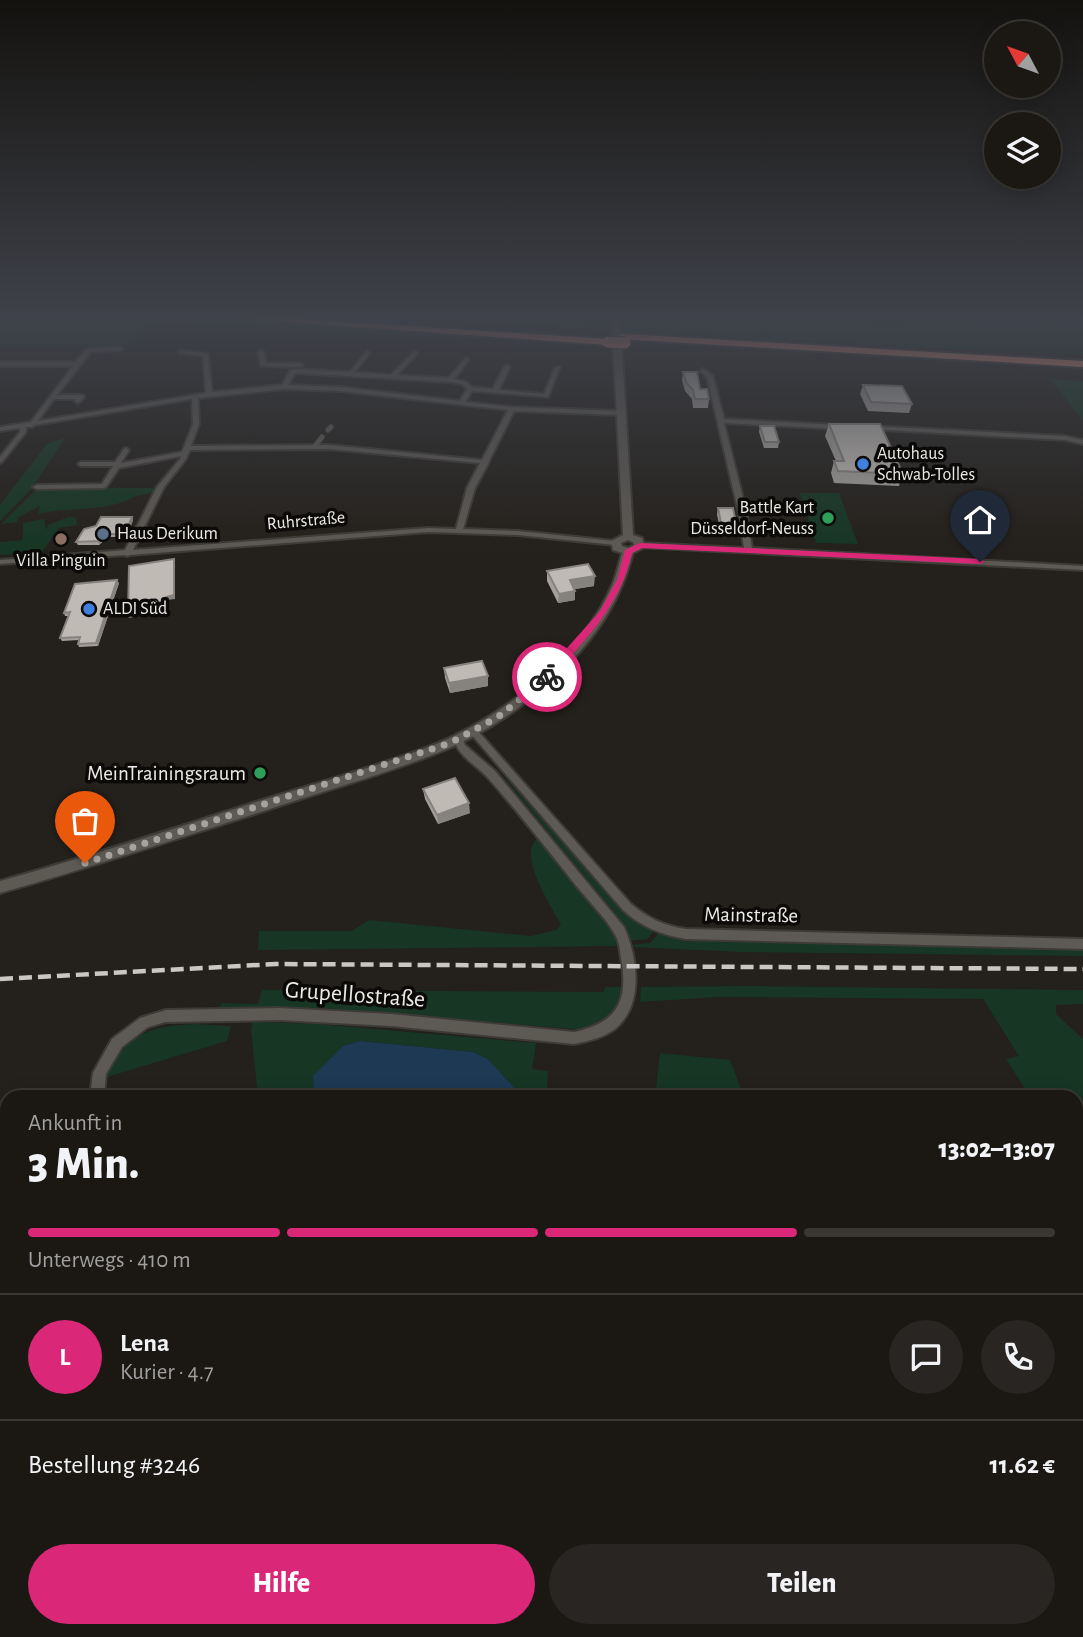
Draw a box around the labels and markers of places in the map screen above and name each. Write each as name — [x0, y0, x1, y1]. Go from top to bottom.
place label: Autohaus Schwab-Tolles — [877, 445, 975, 484]
marker: Autohaus Schwab-Tolles — [855, 456, 871, 472]
pin — [950, 490, 1010, 562]
place label: Battle Kart Düsseldorf-Neuss — [690, 499, 814, 538]
marker: Battle Kart Düsseldorf-Neuss — [820, 510, 836, 526]
place label: Haus Derikum — [117, 525, 218, 543]
marker: Haus Derikum — [95, 526, 111, 542]
marker: Villa Pinguin — [53, 531, 69, 547]
place label: Villa Pinguin — [16, 552, 106, 570]
place label: ALDI Süd — [103, 600, 167, 618]
marker: ALDI Süd — [81, 601, 97, 617]
place label: MeinTrainingsraum — [87, 763, 246, 784]
marker: MeinTrainingsraum — [252, 765, 268, 781]
pin — [55, 791, 115, 863]

